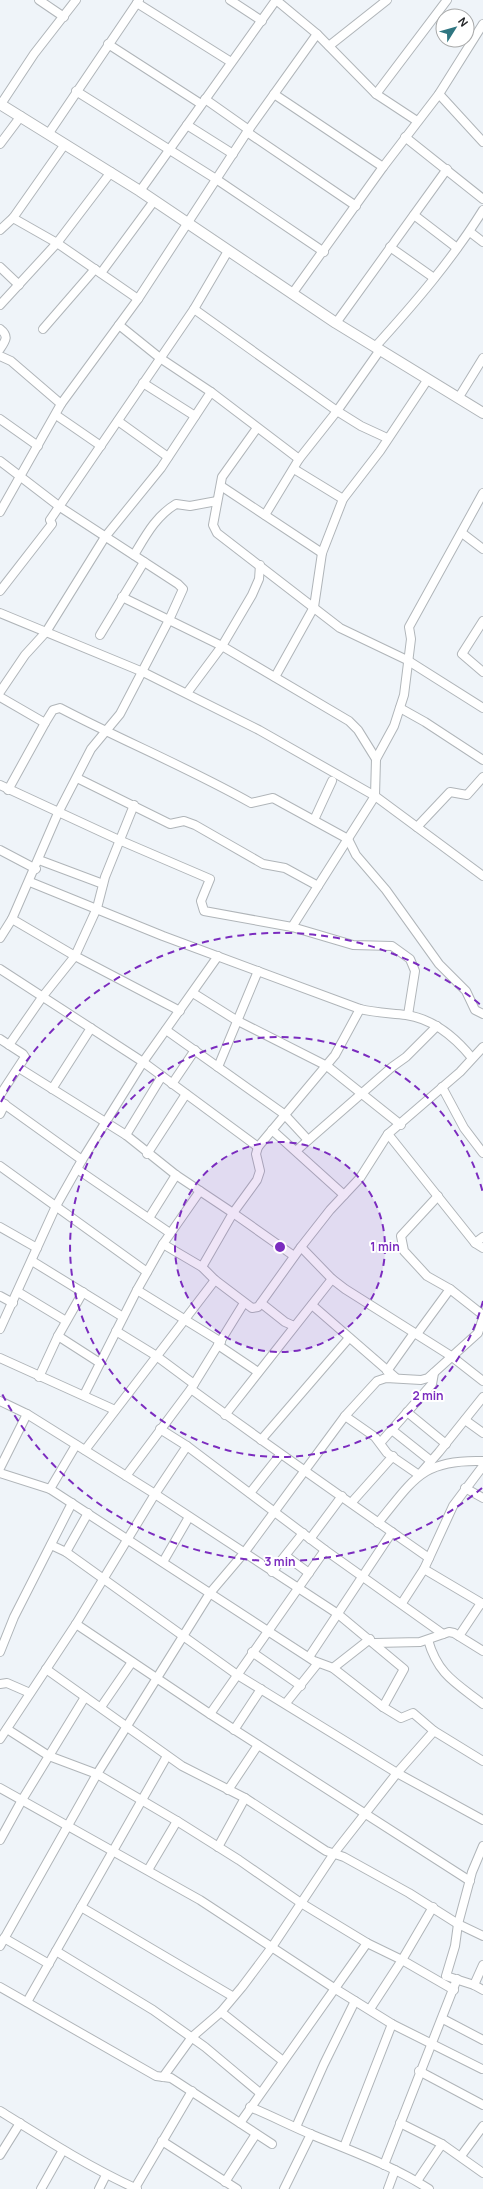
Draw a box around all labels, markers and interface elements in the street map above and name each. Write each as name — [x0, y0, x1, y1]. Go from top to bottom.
north arrow — [435, 8, 475, 48]
text: N — [455, 14, 472, 29]
text: 1 min — [370, 1238, 400, 1255]
centre of rings — [273, 1240, 287, 1254]
text: 2 min — [412, 1387, 444, 1404]
text: 3 min — [264, 1553, 296, 1570]

